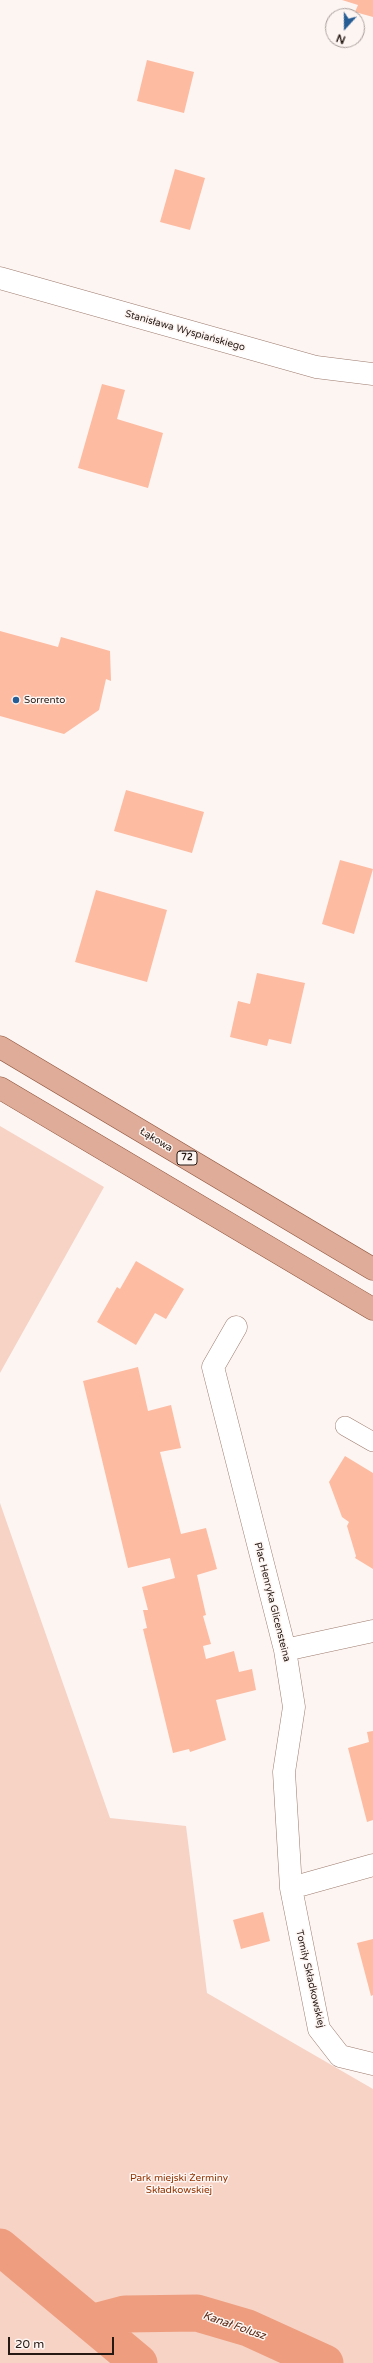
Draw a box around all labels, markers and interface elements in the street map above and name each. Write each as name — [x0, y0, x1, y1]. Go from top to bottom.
north arrow — [325, 8, 365, 48]
text: N — [334, 31, 347, 46]
street label: Stanisława Wyspiańskiego — [124, 308, 246, 354]
place label: Sorrento — [24, 694, 65, 706]
marker: Sorrento — [11, 695, 21, 705]
street label: Łąkowa — [137, 1126, 175, 1154]
road number: 72 — [177, 1151, 197, 1165]
street label: Plac Henryka Glicensteina — [251, 1541, 293, 1663]
street label: Tomiły Składkowskiej — [293, 1929, 327, 2029]
park label: Park miejski Żerminy Składkowskiej — [130, 2172, 228, 2196]
water label: Kanał Folusz — [201, 2309, 267, 2343]
scale bar — [10, 2329, 116, 2355]
text: 20 m — [15, 2337, 44, 2351]

